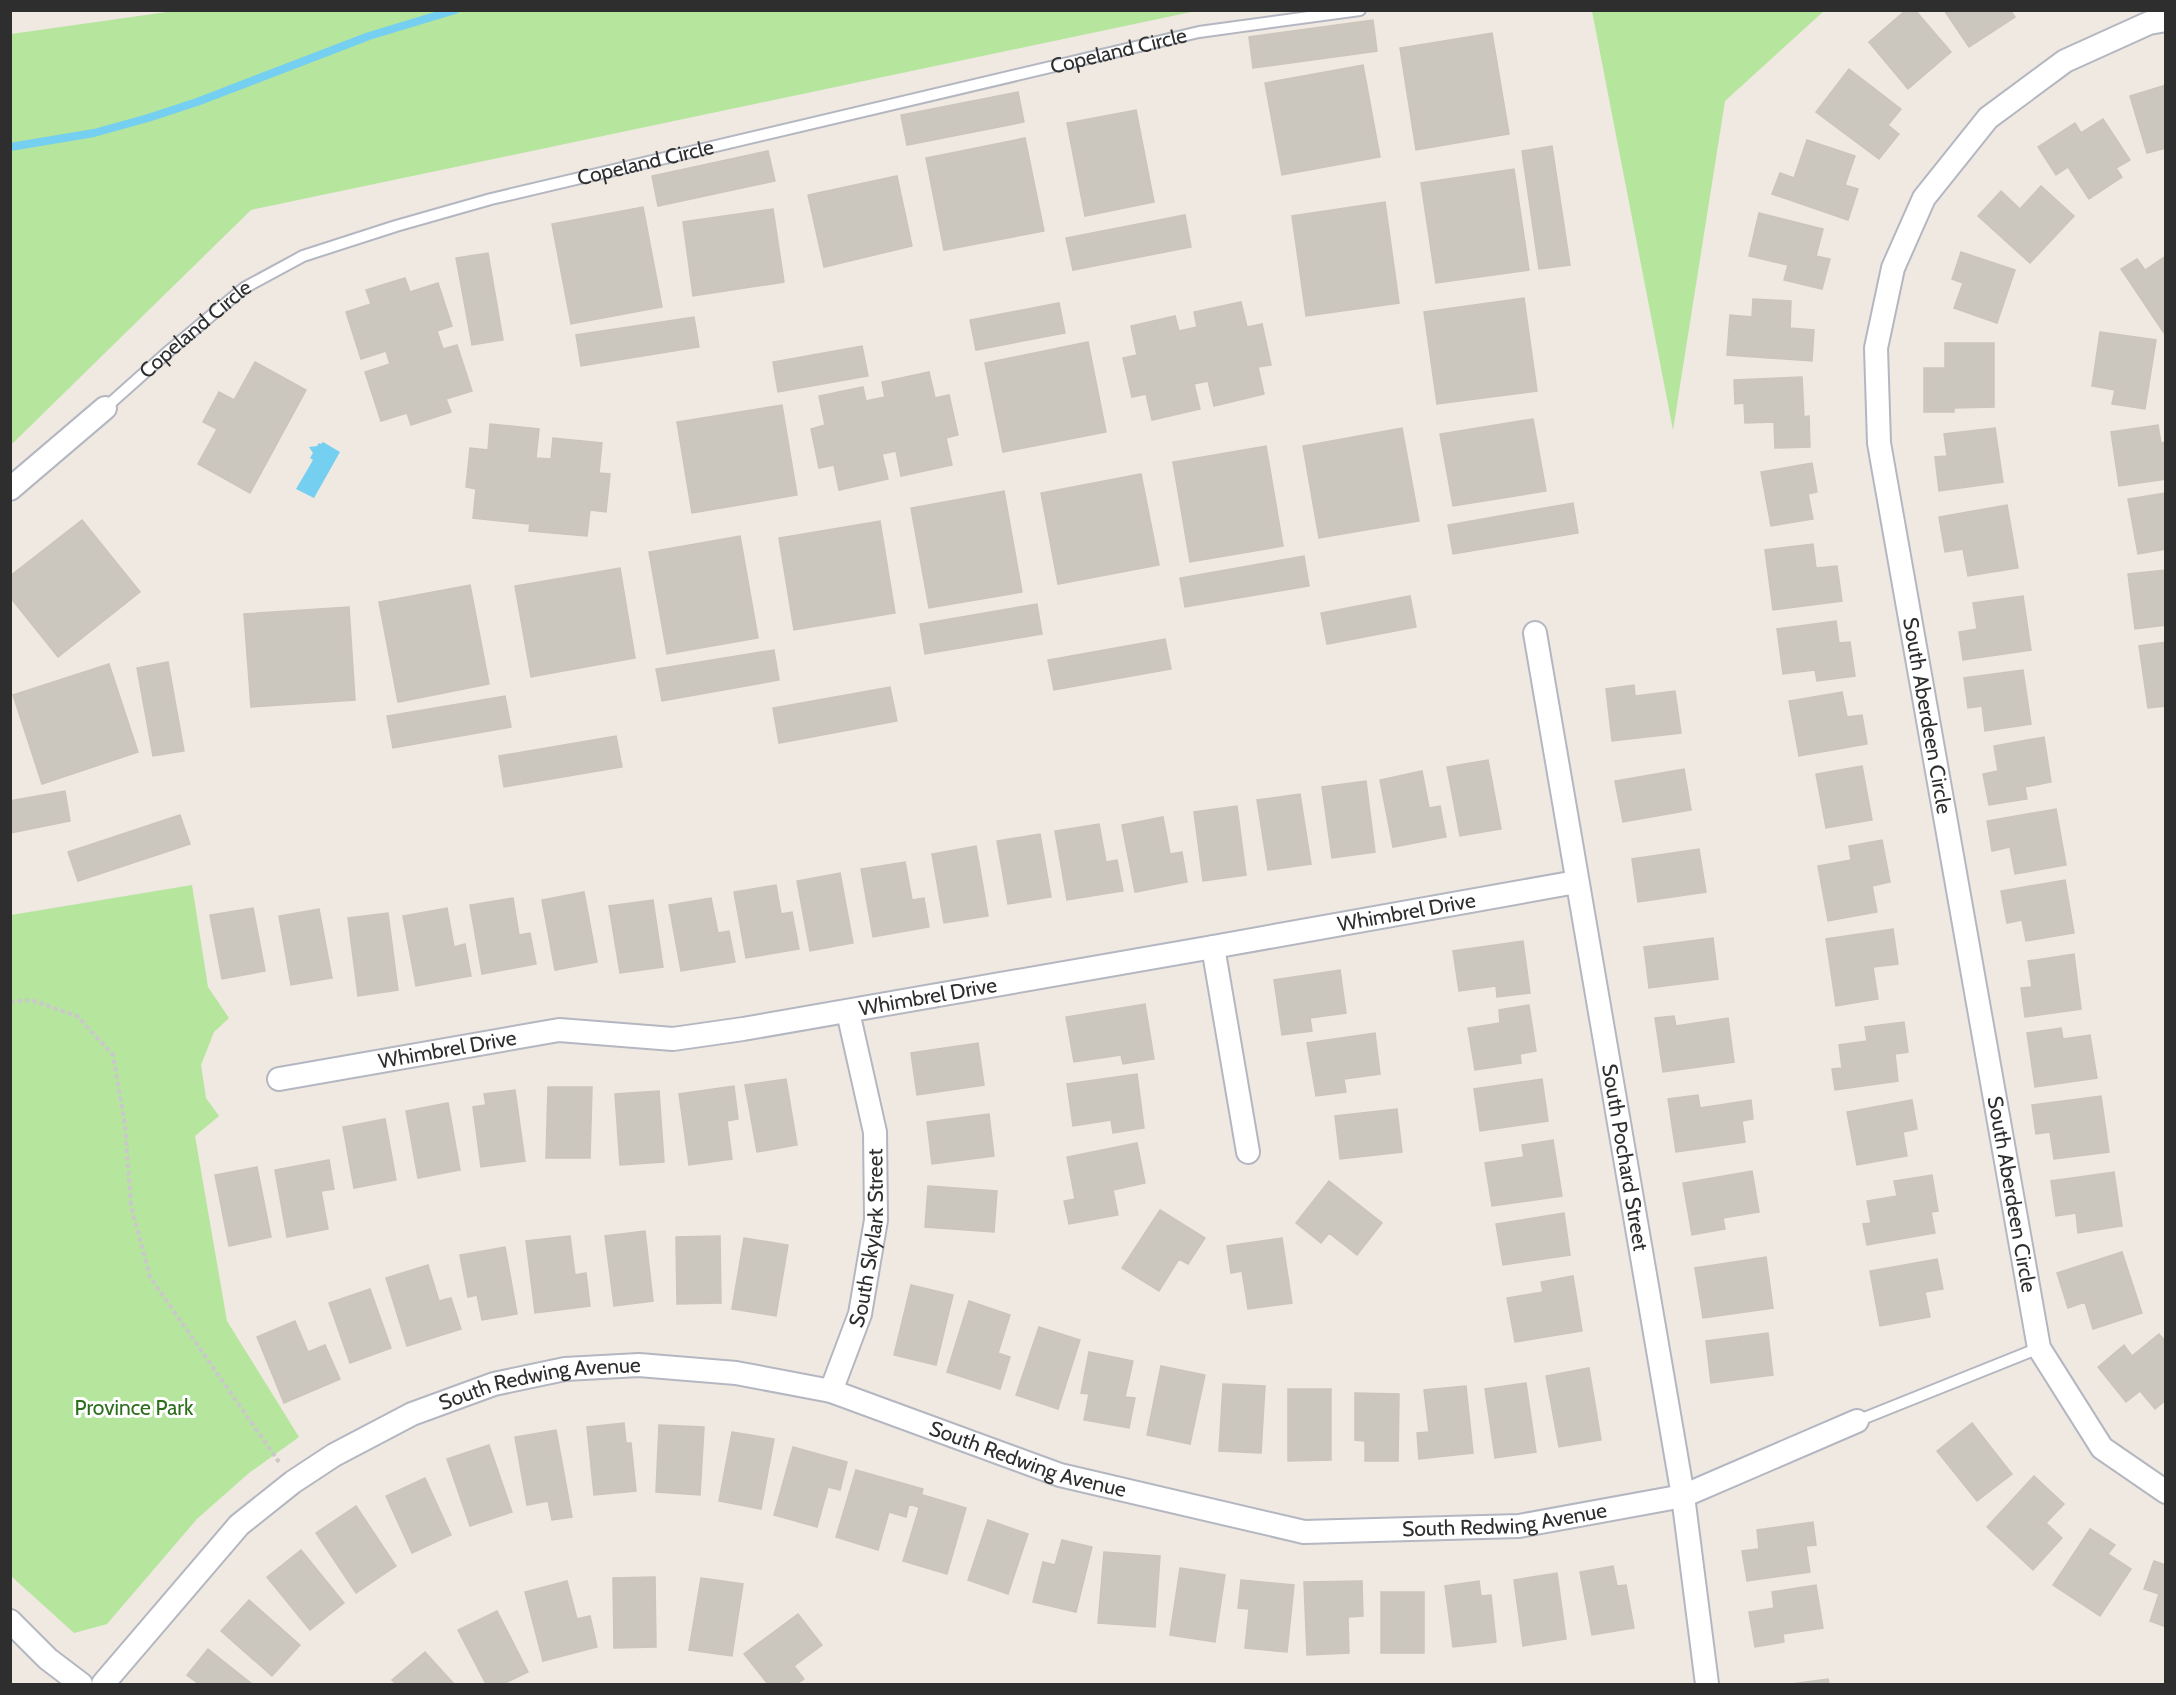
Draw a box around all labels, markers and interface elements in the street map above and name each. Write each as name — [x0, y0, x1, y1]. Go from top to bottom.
street label: Copeland Circle — [1048, 22, 1189, 79]
street label: Copeland Circle — [575, 134, 716, 190]
street label: Copeland Circle — [134, 274, 255, 383]
street label: South Aberdeen Circle — [1898, 615, 1957, 816]
street label: Whimbrel Drive — [1335, 887, 1478, 936]
street label: Whimbrel Drive — [857, 972, 999, 1021]
street label: Whimbrel Drive — [376, 1025, 519, 1073]
street label: South Pochard Street — [1597, 1062, 1654, 1253]
street label: South Aberdeen Circle — [1983, 1094, 2042, 1295]
street label: South Skylark Street — [843, 1148, 888, 1331]
street label: South Redwing Avenue — [435, 1352, 641, 1415]
park label: Province Park — [75, 1395, 194, 1420]
street label: South Redwing Avenue — [926, 1415, 1129, 1502]
street label: South Redwing Avenue — [1402, 1497, 1609, 1541]

